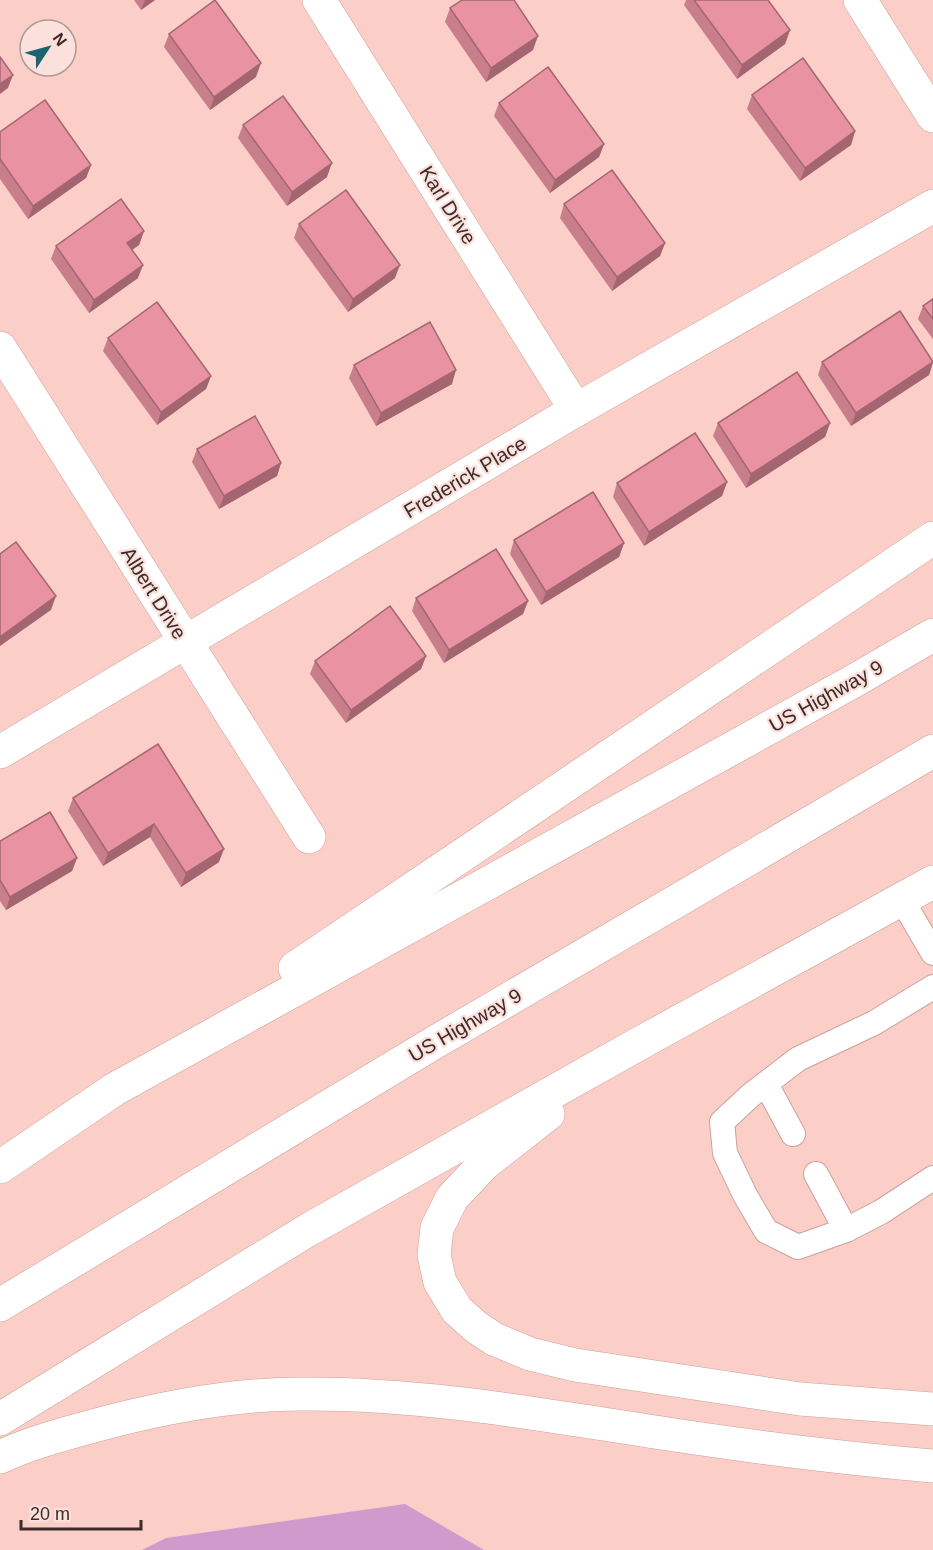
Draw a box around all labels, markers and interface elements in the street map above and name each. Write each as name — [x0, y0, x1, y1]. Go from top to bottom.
north arrow — [18, 18, 78, 78]
text: N — [49, 30, 70, 49]
street label: Karl Drive — [415, 162, 481, 248]
street label: Frederick Place — [400, 432, 530, 522]
street label: Albert Drive — [117, 543, 191, 643]
street label: US Highway 9 — [765, 656, 887, 736]
street label: US Highway 9 — [405, 984, 525, 1066]
scale bar — [21, 1493, 141, 1531]
text: 20 m — [30, 1504, 70, 1524]

